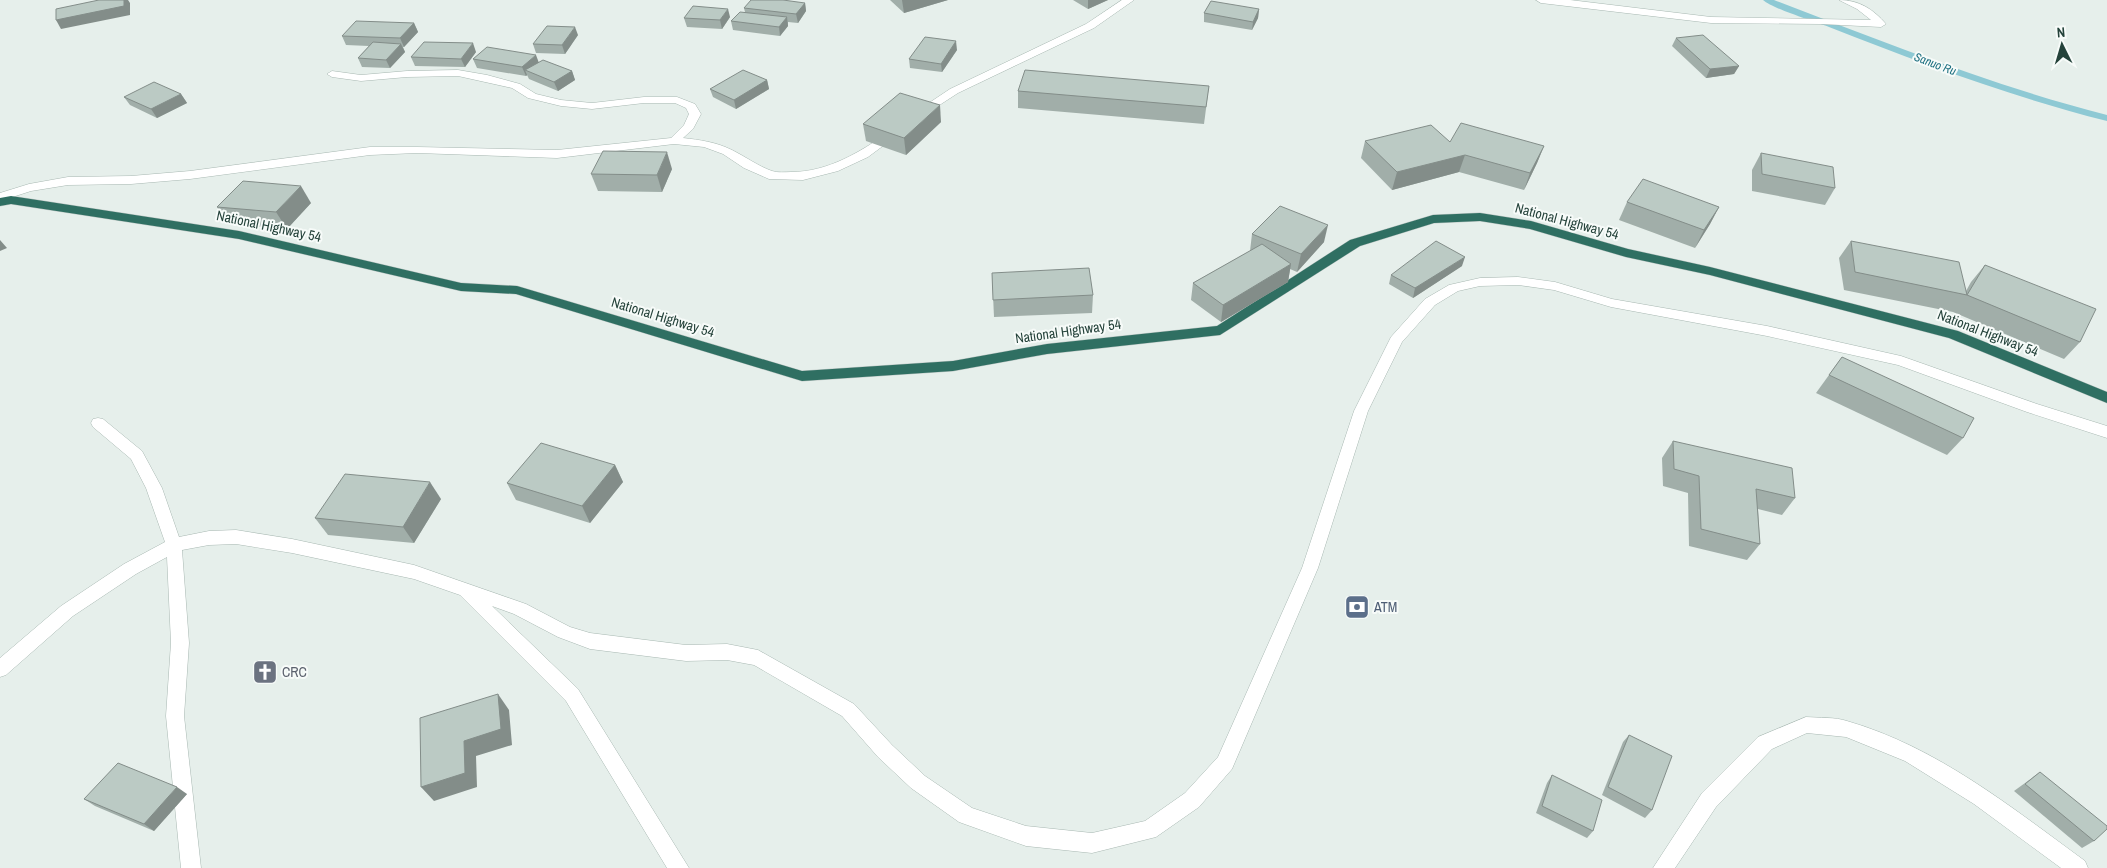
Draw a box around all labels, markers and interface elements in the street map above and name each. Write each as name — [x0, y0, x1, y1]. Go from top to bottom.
north arrow — [2037, 20, 2087, 70]
text: N — [2056, 23, 2066, 41]
water label: Sanuo Ru — [1912, 49, 1959, 79]
street label: National Highway 54 — [1513, 199, 1621, 244]
street label: National Highway 54 — [215, 206, 324, 246]
street label: National Highway 54 — [609, 293, 717, 341]
street label: National Highway 54 — [1935, 306, 2042, 361]
street label: National Highway 54 — [1014, 315, 1123, 347]
bank icon: ATM — [1344, 594, 1370, 620]
place label: ATM — [1373, 598, 1397, 616]
church icon: CRC — [252, 659, 278, 685]
place label: CRC — [282, 663, 307, 681]

